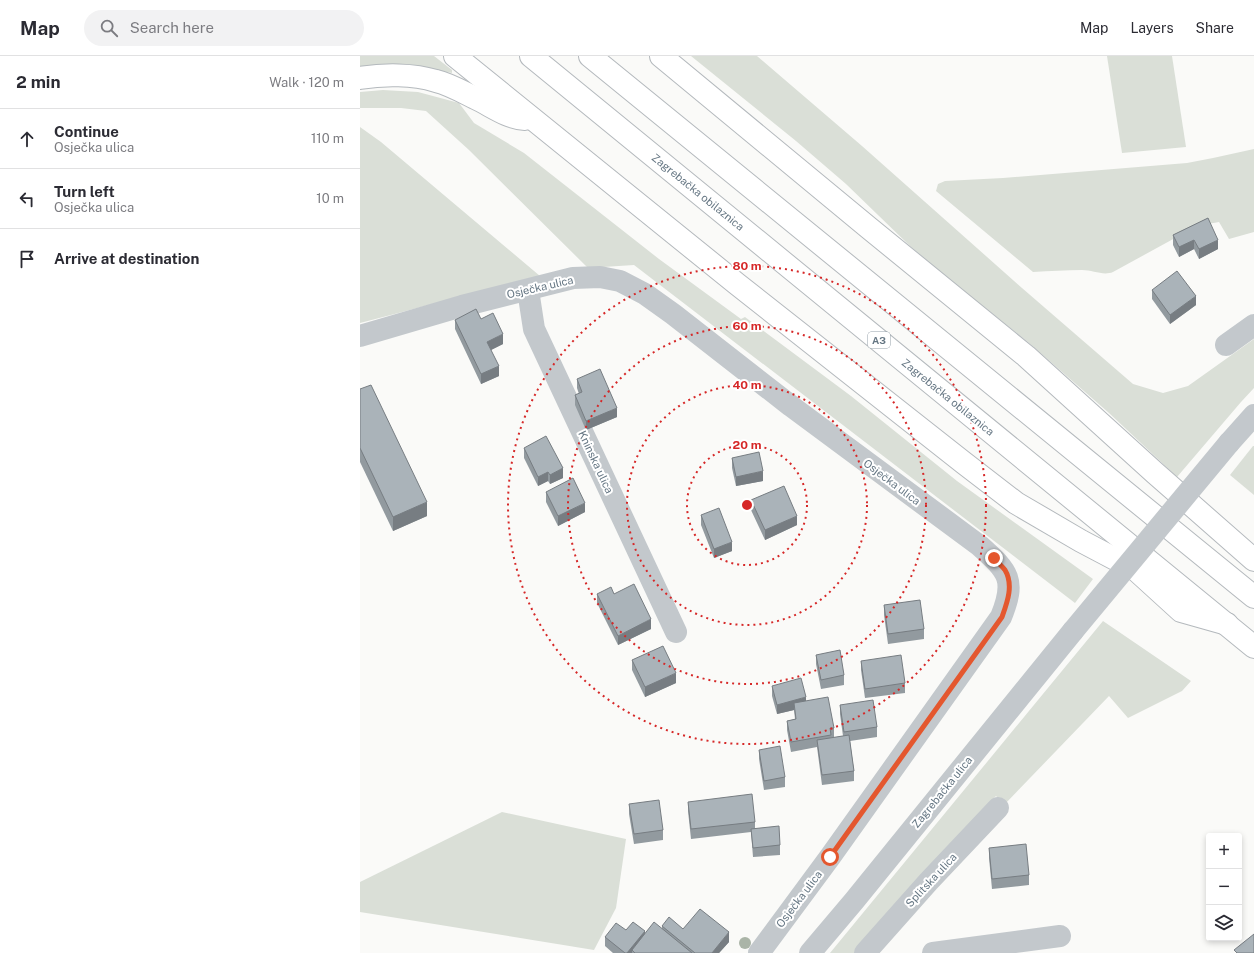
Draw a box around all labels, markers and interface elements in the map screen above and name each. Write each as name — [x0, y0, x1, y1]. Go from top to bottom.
search box — [84, 10, 364, 46]
text: Map — [20, 17, 60, 39]
icon: search — [98, 17, 120, 39]
text: Search here — [130, 19, 214, 36]
text: Map — [1080, 20, 1108, 36]
text: Layers — [1130, 20, 1174, 36]
text: Share — [1196, 20, 1234, 36]
text: 2 min — [16, 72, 61, 92]
text: Walk · 120 m — [269, 75, 344, 90]
text: Continue — [54, 123, 119, 140]
icon: ahead — [16, 128, 38, 150]
text: 110 m — [311, 131, 344, 146]
text: Osječka ulica — [54, 140, 134, 155]
street label: Zagrebačka obilaznica — [650, 151, 746, 233]
text: Turn left — [54, 183, 115, 200]
icon: left — [16, 188, 38, 210]
text: 10 m — [316, 191, 344, 206]
text: Osječka ulica — [54, 200, 134, 215]
icon: arrive — [16, 248, 38, 270]
text: Arrive at destination — [54, 250, 199, 267]
text: 80 m — [732, 259, 762, 273]
street label: Osječka ulica — [506, 274, 574, 300]
text: 60 m — [732, 319, 762, 333]
road number: A3 — [868, 332, 890, 348]
street label: Zagrebačka obilaznica — [900, 356, 996, 438]
text: 40 m — [732, 378, 762, 392]
street label: Kninska ulica — [576, 429, 616, 495]
text: 20 m — [733, 438, 762, 452]
street label: Osječka ulica — [861, 457, 923, 507]
centre of rings — [740, 498, 754, 512]
route end — [985, 549, 1003, 567]
street label: Zagrebačka ulica — [910, 754, 974, 830]
map controls — [1206, 833, 1242, 941]
button: + — [1206, 833, 1242, 869]
route start — [821, 848, 839, 866]
street label: Splitska ulica — [903, 851, 959, 909]
street label: Osječka ulica — [774, 868, 824, 930]
button: − — [1206, 869, 1242, 905]
button: layers — [1206, 905, 1242, 941]

